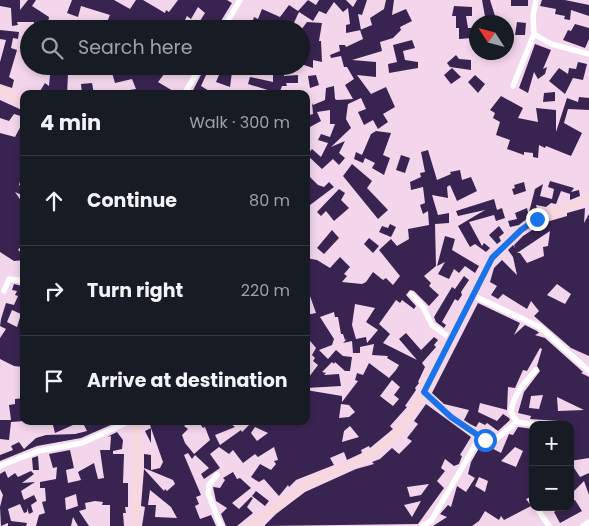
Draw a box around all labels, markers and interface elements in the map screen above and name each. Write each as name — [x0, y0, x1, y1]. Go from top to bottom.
north arrow — [469, 15, 514, 60]
search box — [20, 20, 310, 75]
icon: search — [38, 34, 66, 62]
text: Search here — [78, 34, 192, 61]
text: 4 min — [40, 108, 101, 137]
text: Walk · 300 m — [189, 111, 290, 134]
icon: ahead — [40, 187, 68, 215]
text: Continue — [87, 187, 177, 214]
text: 80 m — [249, 189, 290, 212]
route end — [526, 208, 549, 231]
icon: right — [40, 277, 68, 305]
text: Turn right — [87, 277, 183, 304]
text: 220 m — [241, 279, 290, 302]
icon: arrive — [40, 367, 68, 395]
text: Arrive at destination — [87, 367, 288, 394]
map controls — [529, 421, 574, 511]
button: + — [529, 421, 574, 466]
route start — [474, 429, 497, 452]
button: − — [529, 466, 574, 511]

